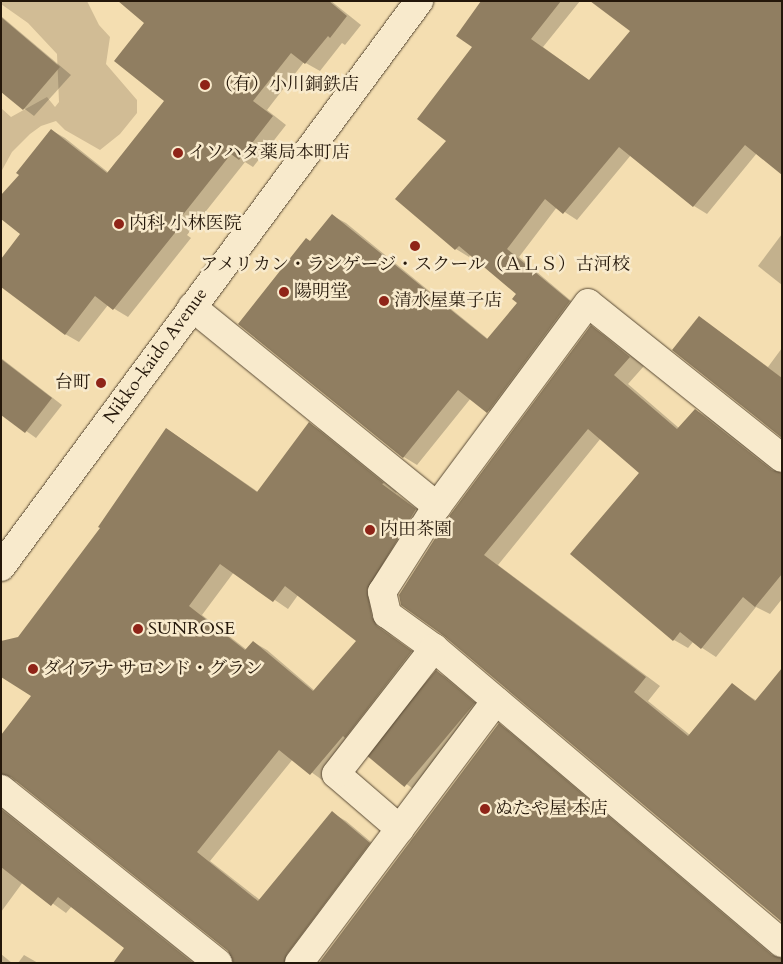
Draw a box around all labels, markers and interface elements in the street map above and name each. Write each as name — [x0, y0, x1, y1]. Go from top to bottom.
place label: （有）小川銅鉄店 — [215, 74, 359, 96]
marker: （有）小川銅鉄店 — [199, 79, 211, 91]
place label: イソハタ薬局本町店 — [188, 142, 350, 164]
marker: イソハタ薬局本町店 — [172, 147, 184, 159]
place label: 内科 小林医院 — [129, 213, 242, 235]
marker: 内科 小林医院 — [113, 218, 125, 230]
marker: アメリカン・ランゲージ・スクール（ＡＬＳ）古河校 — [409, 240, 421, 252]
place label: アメリカン・ランゲージ・スクール（ＡＬＳ）古河校 — [199, 254, 631, 276]
place label: 陽明堂 — [294, 281, 348, 303]
street label: Nikko-kaido Avenue — [100, 284, 212, 428]
marker: 陽明堂 — [278, 286, 290, 298]
place label: 清水屋菓子店 — [394, 290, 502, 312]
marker: 清水屋菓子店 — [378, 295, 390, 307]
place label: 台町 — [55, 372, 91, 394]
marker: 台町 — [95, 377, 107, 389]
place label: 内田茶園 — [380, 519, 452, 541]
marker: 内田茶園 — [364, 524, 376, 536]
place label: SUNROSE — [148, 618, 235, 640]
marker: SUNROSE — [132, 623, 144, 635]
place label: ダイアナ サロンド・グラン — [43, 658, 264, 680]
marker: ダイアナ サロンド・グラン — [27, 663, 39, 675]
place label: ぬたや屋 本店 — [495, 798, 608, 820]
marker: ぬたや屋 本店 — [479, 803, 491, 815]

